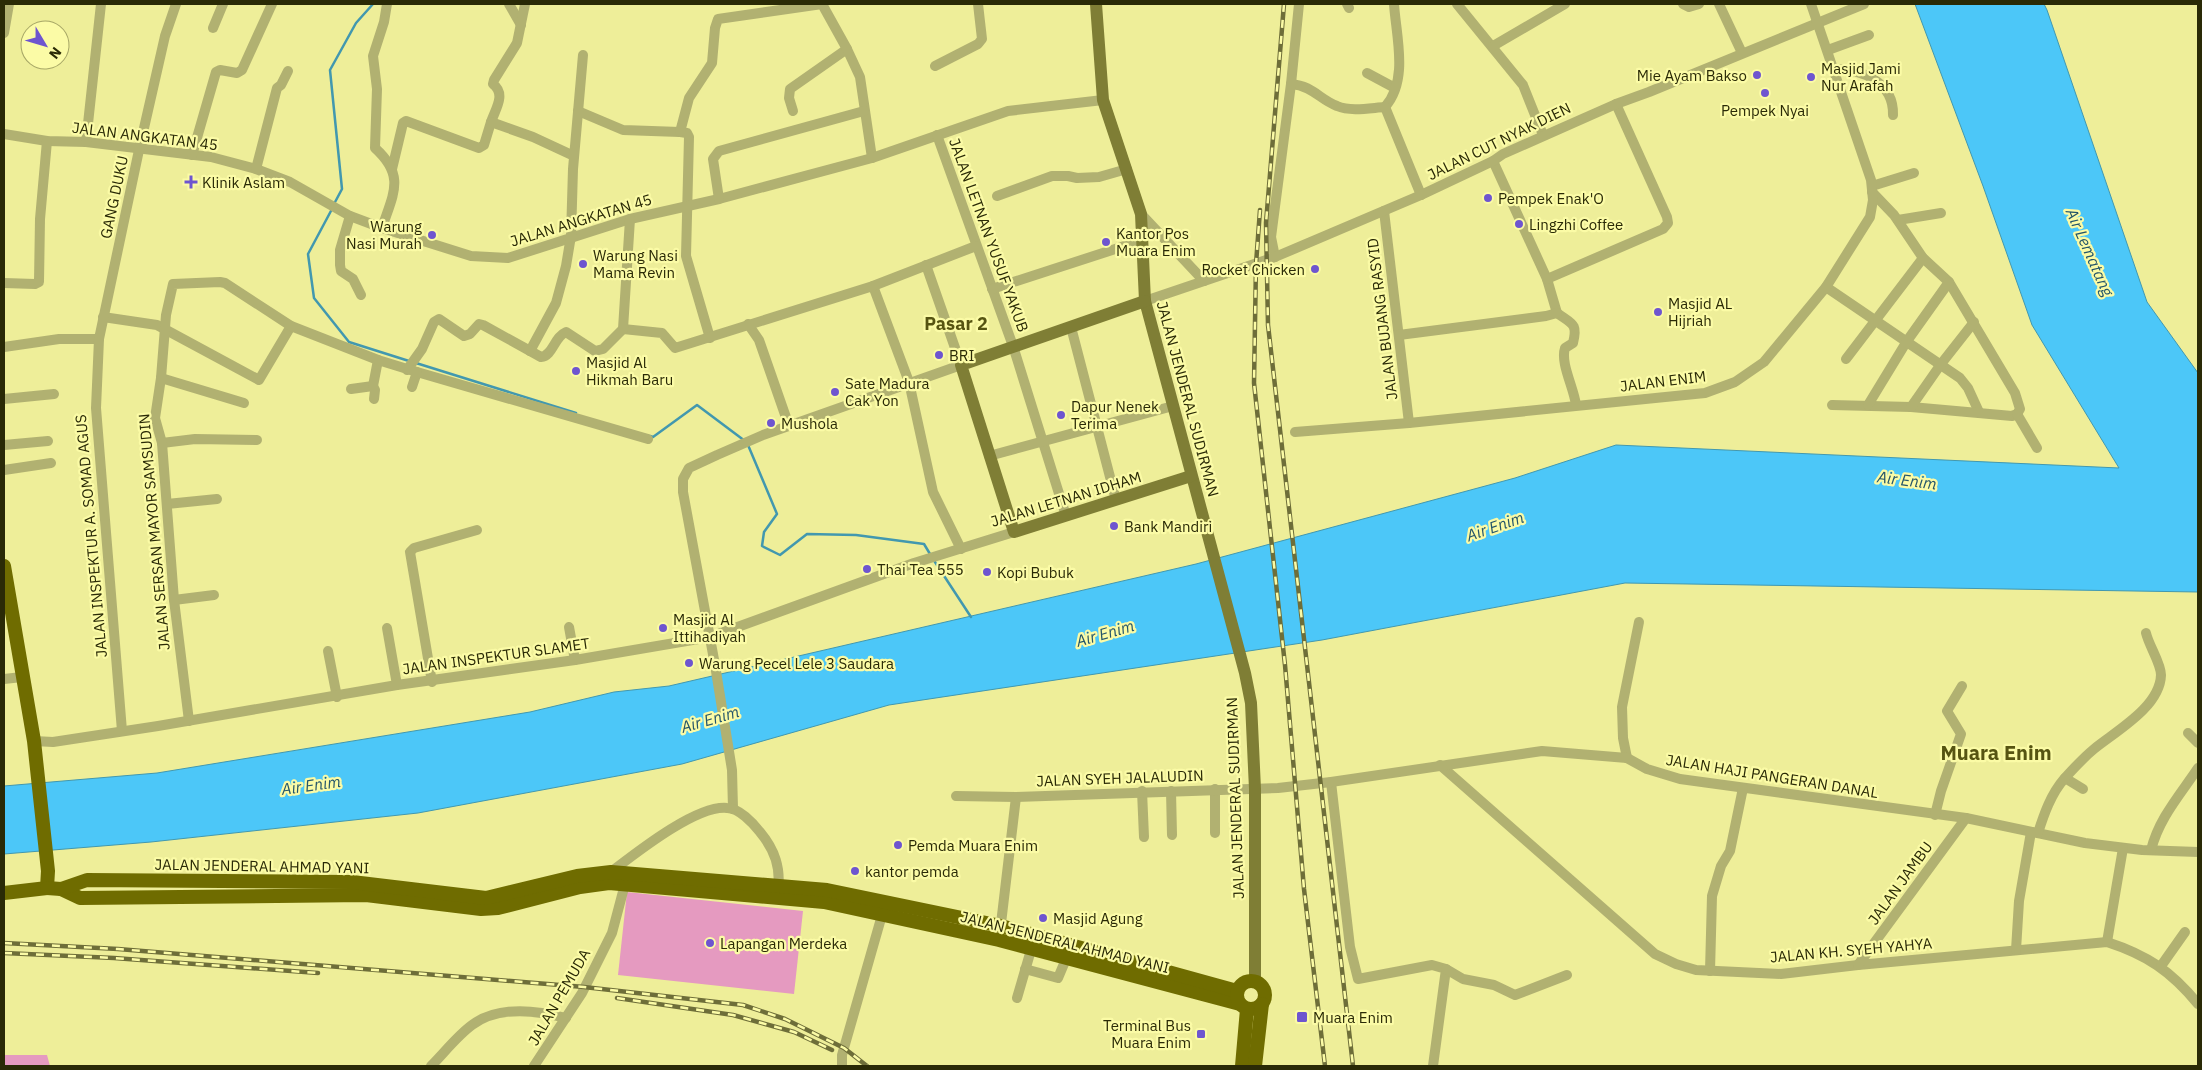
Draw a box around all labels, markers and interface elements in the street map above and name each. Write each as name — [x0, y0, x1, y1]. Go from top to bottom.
north arrow — [20, 20, 70, 70]
text: N — [45, 43, 65, 63]
place label: Masjid Jami Nur Arafah — [1821, 59, 1901, 95]
place label: Mie Ayam Bakso — [1637, 66, 1747, 85]
marker: Mie Ayam Bakso — [1751, 69, 1763, 81]
marker: Masjid Jami Nur Arafah — [1805, 71, 1817, 83]
marker: Pempek Nyai — [1759, 87, 1771, 99]
street label: JALAN CUT NYAK DIEN — [1424, 98, 1574, 184]
place label: Pempek Nyai — [1721, 101, 1809, 120]
street label: JALAN ANGKATAN 45 — [71, 118, 219, 154]
street label: JALAN LETNAN YUSUF YAKUB — [945, 135, 1033, 335]
street label: GANG DUKU — [96, 154, 132, 240]
place label: Klinik Aslam — [202, 173, 285, 192]
marker: Klinik Aslam — [184, 175, 198, 189]
street label: JALAN ANGKATAN 45 — [508, 189, 654, 251]
place label: Pempek Enak'O — [1498, 189, 1604, 208]
marker: Pempek Enak'O — [1482, 192, 1494, 204]
water label: Air Lematang — [2061, 204, 2119, 300]
place label: Lingzhi Coffee — [1529, 215, 1623, 234]
place label: Warung Nasi Murah — [346, 217, 422, 253]
marker: Lingzhi Coffee — [1513, 218, 1525, 230]
place label: Kantor Pos Muara Enim — [1116, 224, 1196, 260]
marker: Warung Nasi Murah — [426, 229, 438, 241]
marker: Kantor Pos Muara Enim — [1100, 236, 1112, 248]
street label: JALAN BUJANG RASYID — [1363, 237, 1401, 401]
place label: Warung Nasi Mama Revin — [593, 246, 678, 282]
marker: Warung Nasi Mama Revin — [577, 258, 589, 270]
place label: Rocket Chicken — [1201, 260, 1305, 279]
marker: Rocket Chicken — [1309, 263, 1321, 275]
place label: Masjid AL Hijriah — [1668, 294, 1733, 330]
street label: JALAN JENDERAL SUDIRMAN — [1153, 299, 1223, 499]
marker: Masjid AL Hijriah — [1652, 306, 1664, 318]
district label: Pasar 2 — [924, 312, 988, 335]
place label: BRI — [949, 346, 974, 365]
marker: BRI — [933, 349, 945, 361]
place label: Masjid Al Hikmah Baru — [586, 353, 673, 389]
marker: Masjid Al Hikmah Baru — [570, 365, 582, 377]
street label: JALAN ENIM — [1619, 366, 1707, 396]
place label: Sate Madura Cak Yon — [845, 374, 930, 410]
marker: Sate Madura Cak Yon — [829, 386, 841, 398]
place label: Dapur Nenek Terima — [1071, 397, 1159, 433]
marker: Dapur Nenek Terima — [1055, 409, 1067, 421]
street label: JALAN SERSAN MAYOR SAMSUDIN — [134, 413, 174, 651]
street label: JALAN INSPEKTUR A. SOMAD AGUS — [71, 414, 111, 658]
place label: Mushola — [781, 414, 838, 433]
marker: Mushola — [765, 417, 777, 429]
water label: Air Enim — [1875, 466, 1938, 494]
street label: JALAN LETNAN IDHAM — [988, 467, 1144, 531]
water label: Air Enim — [1463, 507, 1526, 545]
place label: Bank Mandiri — [1124, 517, 1212, 536]
marker: Bank Mandiri — [1108, 520, 1120, 532]
place label: Thai Tea 555 — [877, 560, 964, 579]
marker: Thai Tea 555 — [861, 563, 873, 575]
place label: Kopi Bubuk — [997, 563, 1074, 582]
marker: Kopi Bubuk — [981, 566, 993, 578]
place label: Masjid Al Ittihadiyah — [673, 610, 746, 646]
water label: Air Enim — [1073, 615, 1136, 651]
marker: Masjid Al Ittihadiyah — [657, 622, 669, 634]
street label: JALAN INSPEKTUR SLAMET — [401, 633, 591, 679]
place label: Warung Pecel Lele 3 Saudara — [699, 654, 894, 673]
marker: Warung Pecel Lele 3 Saudara — [683, 657, 695, 669]
street label: JALAN JENDERAL SUDIRMAN — [1222, 697, 1248, 899]
water label: Air Enim — [678, 701, 741, 737]
district label: Muara Enim — [1940, 739, 2052, 766]
street label: JALAN HAJI PANGERAN DANAL — [1665, 750, 1880, 802]
street label: JALAN SYEH JALALUDIN — [1036, 766, 1204, 790]
water label: Air Enim — [279, 771, 342, 799]
place label: Pemda Muara Enim — [908, 836, 1038, 855]
street label: JALAN JAMBU — [1863, 838, 1937, 928]
marker: Pemda Muara Enim — [892, 839, 904, 851]
street label: JALAN JENDERAL AHMAD YANI — [154, 855, 370, 877]
place label: kantor pemda — [865, 862, 959, 881]
marker: kantor pemda — [849, 865, 861, 877]
street label: JALAN JENDERAL AHMAD YANI — [959, 907, 1171, 977]
place label: Masjid Agung — [1053, 909, 1143, 928]
marker: Masjid Agung — [1037, 912, 1049, 924]
street label: JALAN KH. SYEH YAHYA — [1769, 933, 1933, 967]
place label: Lapangan Merdeka — [720, 934, 847, 953]
marker: Lapangan Merdeka — [704, 937, 716, 949]
street label: JALAN PEMUDA — [524, 945, 595, 1049]
place label: Muara Enim — [1313, 1008, 1393, 1027]
marker: Muara Enim — [1295, 1010, 1309, 1024]
place label: Terminal Bus Muara Enim — [1103, 1016, 1191, 1052]
marker: Terminal Bus Muara Enim — [1195, 1028, 1207, 1040]

